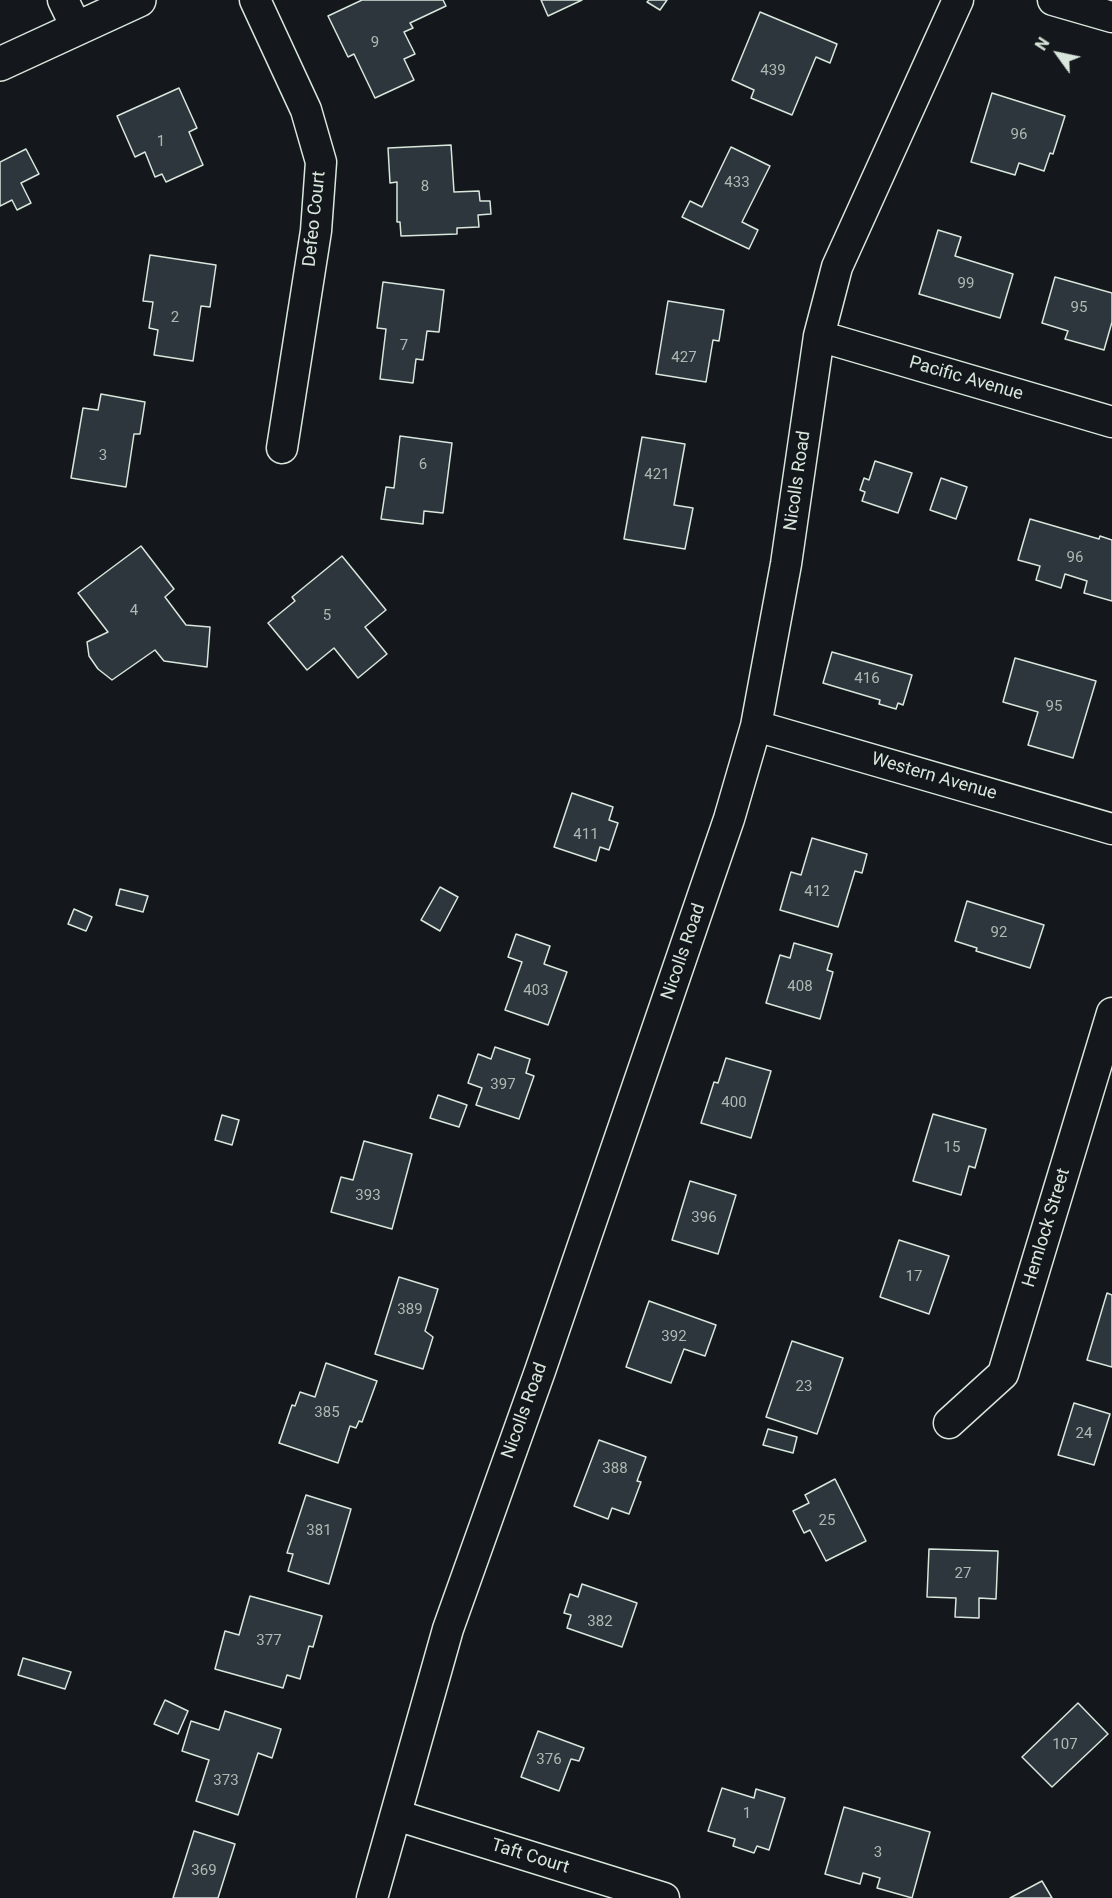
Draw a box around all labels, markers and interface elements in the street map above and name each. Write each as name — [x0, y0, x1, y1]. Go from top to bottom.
north arrow — [1028, 24, 1088, 84]
house number: 9 — [371, 34, 379, 52]
text: N — [1031, 34, 1054, 54]
house number: 439 — [760, 62, 786, 80]
house number: 96 — [1011, 126, 1027, 144]
house number: 1 — [157, 133, 165, 151]
street label: Defeo Court — [299, 170, 331, 268]
house number: 433 — [724, 174, 750, 192]
house number: 8 — [421, 178, 429, 196]
house number: 99 — [958, 275, 974, 293]
house number: 95 — [1071, 299, 1087, 317]
house number: 2 — [171, 309, 179, 327]
house number: 7 — [400, 337, 408, 355]
house number: 427 — [671, 349, 697, 367]
street label: Pacific Avenue — [907, 352, 1025, 406]
street label: Nicolls Road — [780, 430, 816, 532]
house number: 3 — [99, 447, 107, 465]
house number: 6 — [419, 456, 427, 474]
house number: 421 — [644, 466, 670, 484]
house number: 96 — [1067, 549, 1083, 567]
house number: 4 — [130, 602, 138, 620]
house number: 5 — [323, 607, 331, 625]
house number: 416 — [854, 670, 880, 688]
house number: 95 — [1046, 698, 1062, 716]
street label: Western Avenue — [869, 749, 999, 805]
house number: 411 — [573, 826, 599, 844]
house number: 412 — [804, 883, 830, 901]
street label: Nicolls Road — [657, 901, 711, 1003]
house number: 92 — [991, 924, 1007, 942]
house number: 408 — [787, 978, 813, 996]
house number: 403 — [523, 982, 549, 1000]
house number: 397 — [490, 1076, 516, 1094]
house number: 400 — [721, 1094, 747, 1112]
house number: 15 — [944, 1139, 960, 1157]
street label: Hemlock Street — [1019, 1166, 1075, 1290]
house number: 393 — [355, 1187, 381, 1205]
house number: 396 — [691, 1209, 717, 1227]
house number: 17 — [906, 1268, 922, 1286]
house number: 389 — [397, 1301, 423, 1319]
house number: 392 — [661, 1328, 687, 1346]
street label: Nicolls Road — [498, 1360, 552, 1462]
house number: 23 — [796, 1378, 812, 1396]
house number: 385 — [314, 1404, 340, 1422]
house number: 24 — [1076, 1425, 1092, 1443]
house number: 388 — [602, 1460, 628, 1478]
house number: 25 — [819, 1512, 835, 1530]
house number: 381 — [306, 1522, 332, 1540]
house number: 27 — [955, 1565, 971, 1583]
house number: 382 — [587, 1613, 613, 1631]
house number: 377 — [256, 1632, 282, 1650]
house number: 107 — [1052, 1736, 1078, 1754]
house number: 376 — [536, 1751, 562, 1769]
house number: 373 — [213, 1772, 239, 1790]
house number: 1 — [743, 1805, 751, 1823]
street label: Taft Court — [488, 1835, 572, 1879]
house number: 3 — [874, 1844, 882, 1862]
house number: 369 — [191, 1862, 217, 1880]

